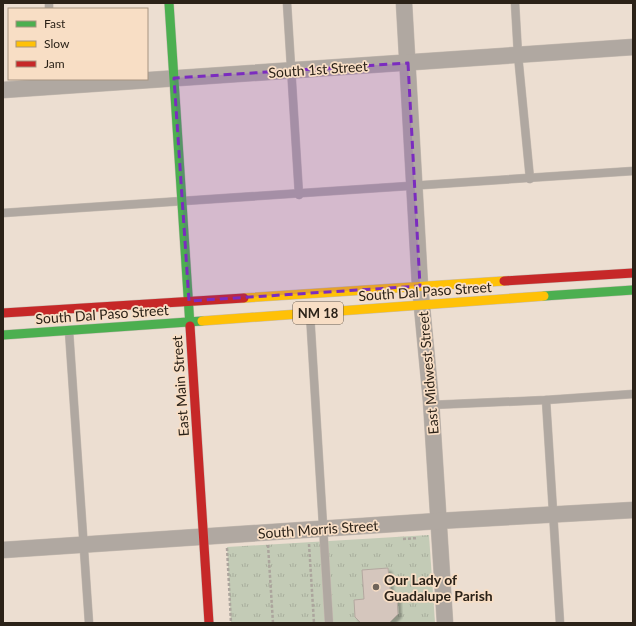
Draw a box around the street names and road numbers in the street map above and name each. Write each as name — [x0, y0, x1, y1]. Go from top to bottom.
street label: South 1st Street — [268, 57, 368, 81]
street label: South Dal Paso Street — [358, 278, 492, 304]
street label: South Dal Paso Street — [35, 301, 169, 327]
road number: NM 18 — [293, 302, 343, 324]
street label: East Midwest Street — [414, 311, 442, 435]
street label: East Main Street — [168, 335, 192, 437]
street label: South Morris Street — [257, 516, 379, 542]

